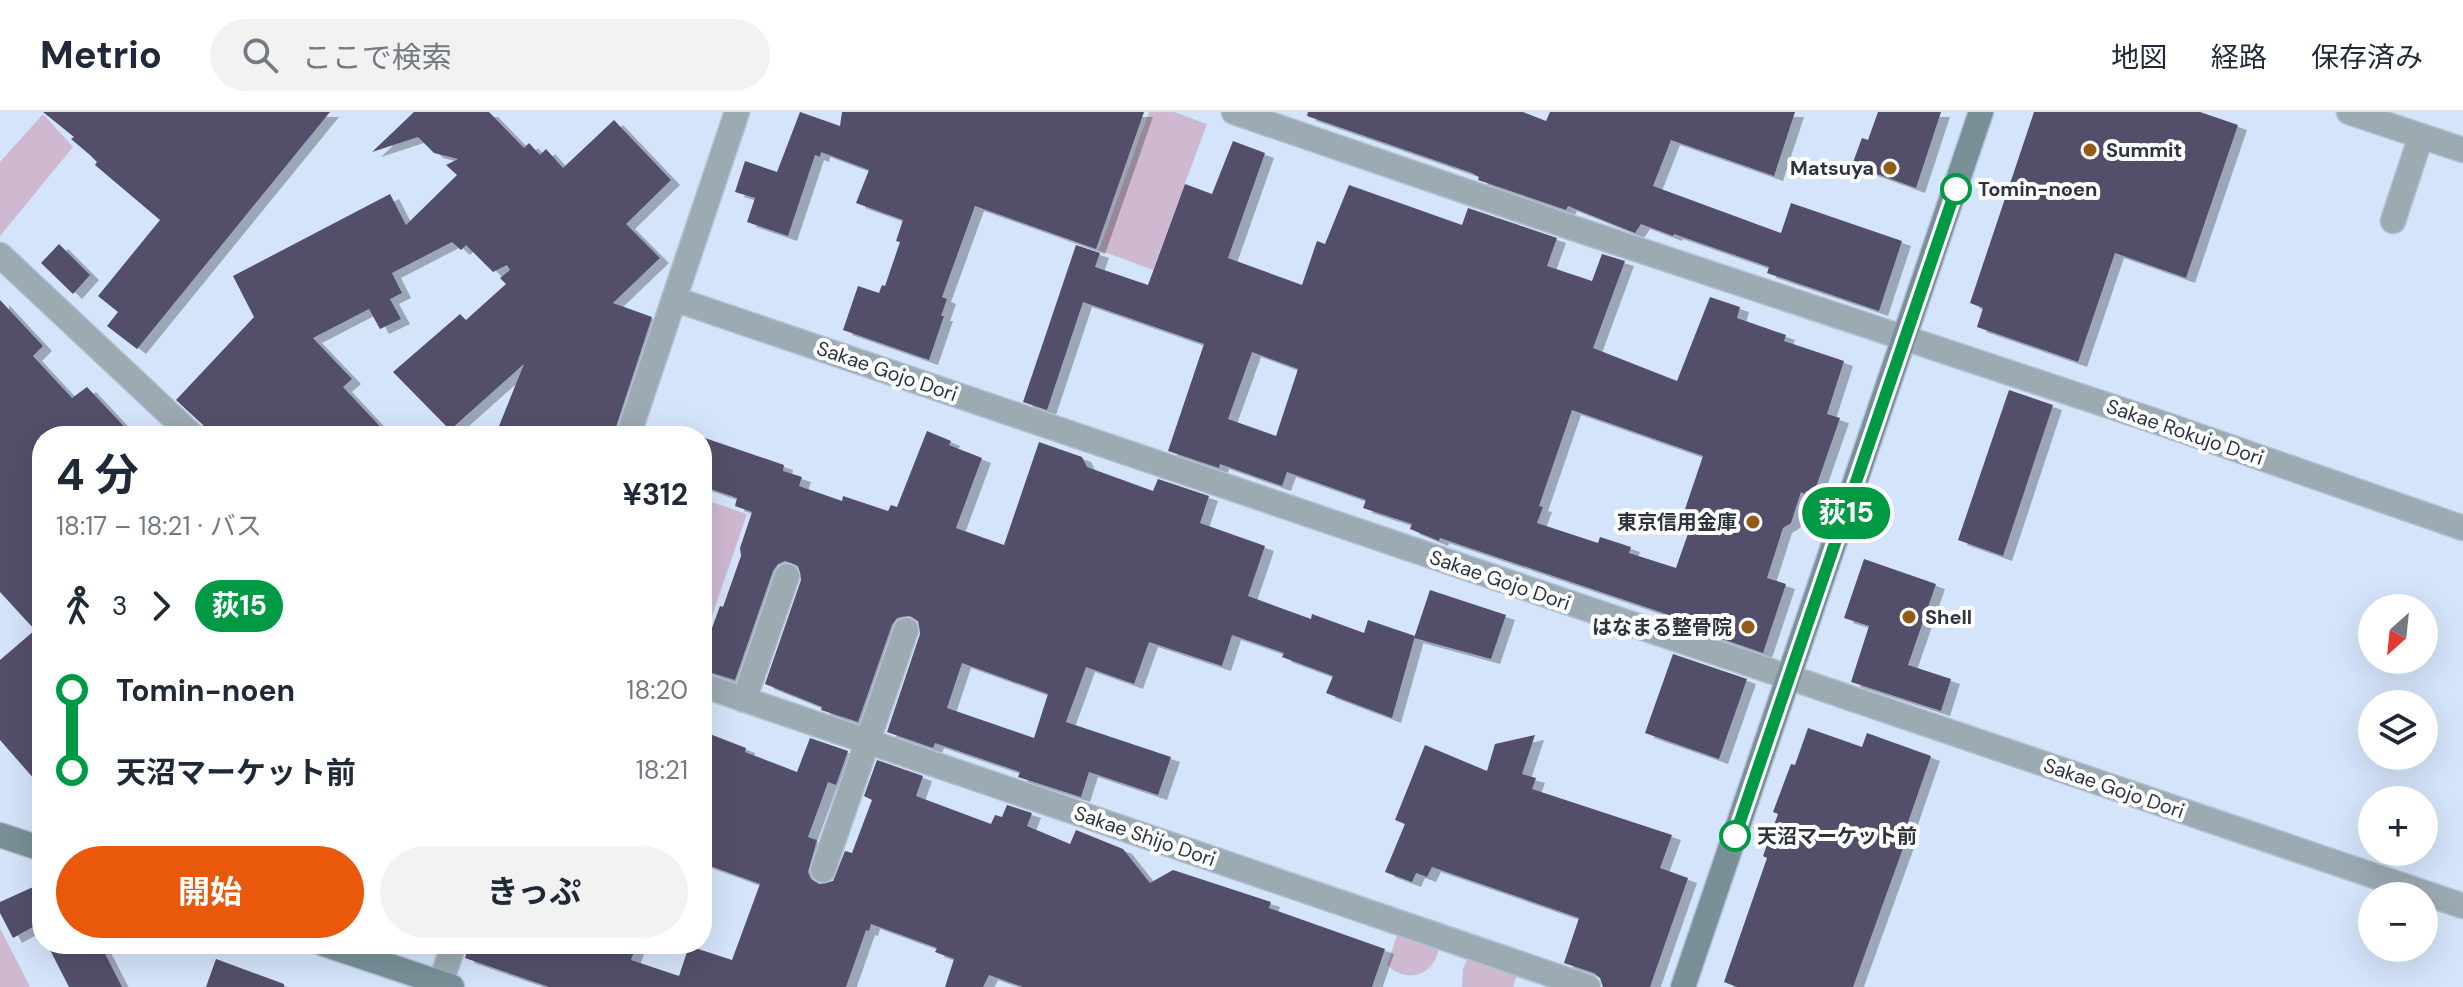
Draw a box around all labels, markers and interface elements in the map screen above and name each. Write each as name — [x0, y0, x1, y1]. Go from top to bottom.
search box — [210, 19, 770, 91]
text: Metrio — [40, 30, 162, 80]
icon: search — [238, 33, 282, 77]
text: ここで検索 — [302, 38, 452, 77]
text: 地図 — [2111, 39, 2167, 76]
text: 経路 — [2211, 39, 2267, 76]
text: 保存済み — [2311, 39, 2423, 76]
place label: Summit — [2106, 137, 2182, 163]
marker: Summit — [2081, 141, 2099, 159]
place label: Matsuya — [1790, 155, 1874, 181]
marker: Matsuya — [1881, 159, 1899, 177]
marker: Tomin-noen — [1941, 174, 1971, 204]
place label: Tomin-noen — [1978, 176, 2097, 202]
street label: Sakae Gojo Dori — [813, 335, 961, 407]
street label: Sakae Rokujo Dori — [2103, 393, 2267, 471]
text: 4 分 — [56, 446, 139, 504]
text: ¥312 — [622, 475, 688, 514]
line badge: 荻15 — [1800, 487, 1892, 539]
text: 荻15 — [1818, 494, 1874, 531]
text: 18:17 – 18:21 · バス — [56, 509, 262, 543]
place label: 東京信用金庫 — [1617, 509, 1737, 535]
marker: 東京信用金庫 — [1744, 513, 1762, 531]
street label: Sakae Gojo Dori — [1426, 544, 1574, 616]
icon: walk — [56, 584, 100, 628]
icon: forward — [139, 584, 183, 628]
text: 荻15 — [211, 587, 267, 624]
text: 3 — [112, 589, 127, 623]
north arrow — [2358, 594, 2438, 674]
map controls — [2358, 594, 2438, 962]
place label: Shell — [1925, 604, 1972, 630]
marker: Shell — [1900, 608, 1918, 626]
place label: はなまる整骨院 — [1592, 614, 1732, 640]
marker: はなまる整骨院 — [1739, 618, 1757, 636]
text: Tomin-noen — [116, 671, 295, 710]
text: 18:20 — [626, 673, 688, 707]
button: layers — [2358, 690, 2438, 770]
street label: Sakae Gojo Dori — [2040, 752, 2188, 824]
text: 天沼マーケット前 — [116, 753, 356, 792]
text: 18:21 — [636, 753, 688, 787]
button: + — [2358, 786, 2438, 866]
street label: Sakae Shijo Dori — [1071, 800, 1219, 872]
marker: 天沼マーケット前 — [1720, 821, 1750, 851]
place label: 天沼マーケット前 — [1757, 823, 1917, 849]
button: 開始 — [56, 846, 364, 938]
button: きっぷ — [380, 846, 688, 938]
button: − — [2358, 882, 2438, 962]

